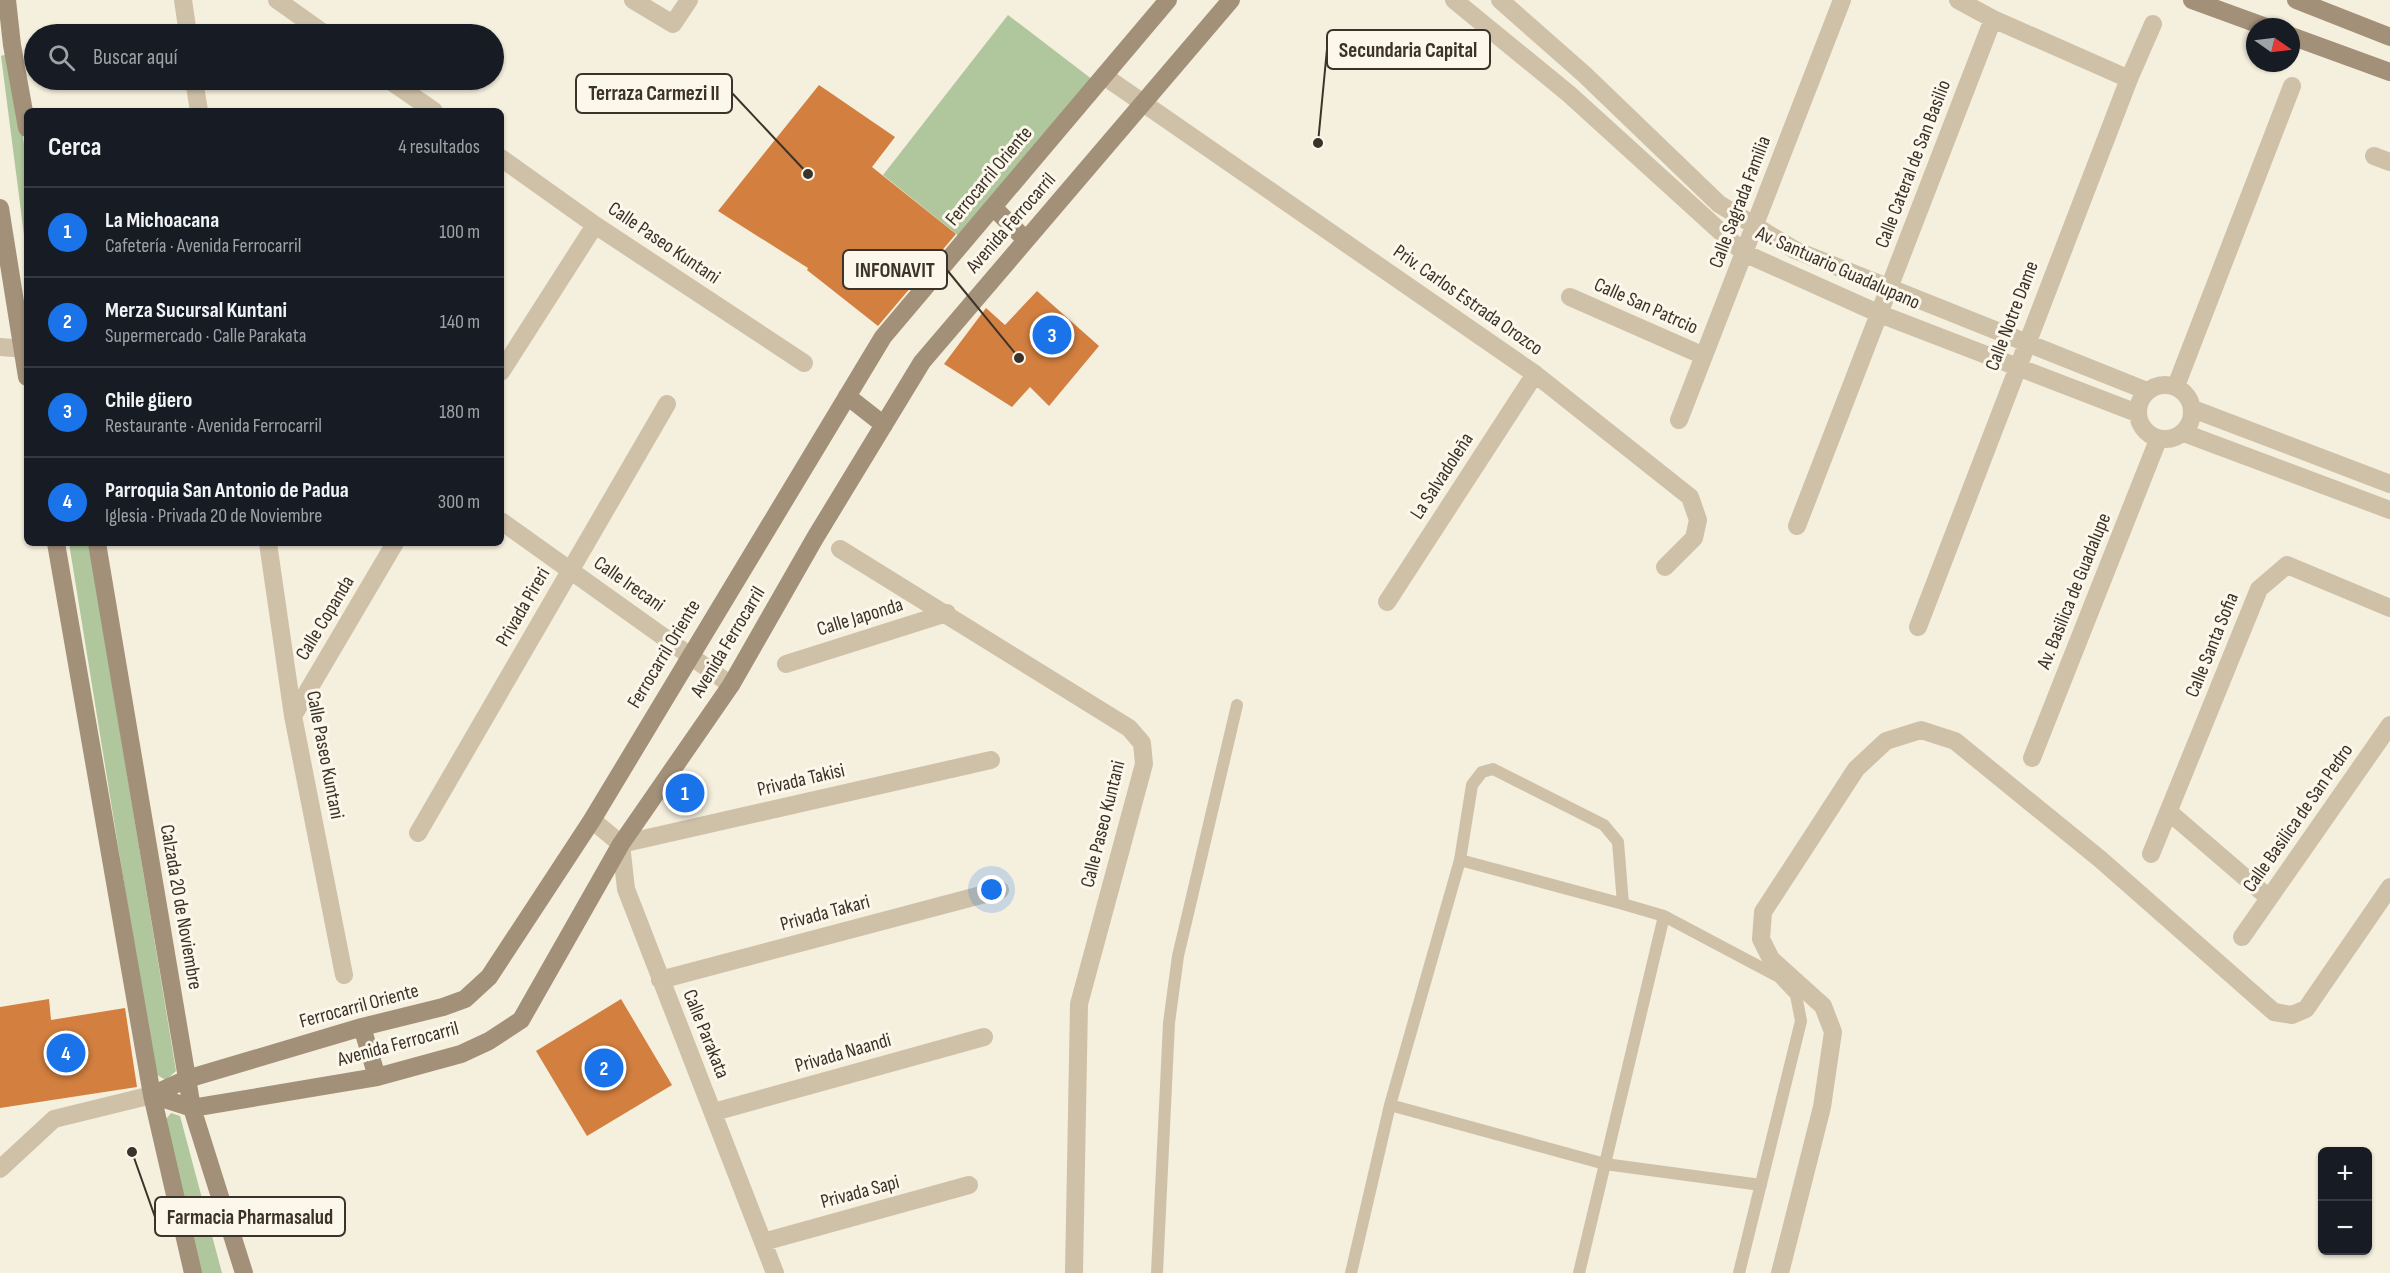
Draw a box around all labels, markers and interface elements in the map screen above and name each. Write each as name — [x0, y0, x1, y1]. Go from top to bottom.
north arrow — [2246, 18, 2300, 72]
search box — [24, 24, 504, 90]
callout: Secundaria Capital — [1327, 30, 1490, 69]
text: Secundaria Capital — [1339, 38, 1477, 63]
icon: search — [45, 41, 78, 74]
text: Buscar aquí — [93, 44, 178, 71]
callout: Terraza Carmezi II — [576, 74, 732, 113]
street label: Calle Cateral de San Basilio — [1870, 77, 1956, 251]
text: Terraza Carmezi II — [588, 81, 720, 106]
street label: Ferrocarril Oriente — [940, 121, 1038, 231]
text: Cerca — [48, 132, 101, 163]
street label: Calle Sagrada Familia — [1704, 133, 1776, 271]
text: 4 resultados — [398, 135, 480, 159]
street label: Avenida Ferrocarril — [960, 168, 1061, 279]
street label: Calle Paseo Kuntani — [603, 197, 725, 289]
text: La Michoacana — [105, 207, 219, 234]
text: 1 — [64, 220, 71, 244]
text: 100 m — [439, 220, 480, 244]
street label: Av. Santuario Guadalupano — [1751, 221, 1924, 315]
text: Cafetería · Avenida Ferrocarril — [105, 234, 301, 258]
street label: Priv. Carlos Estrada Orozco — [1389, 239, 1547, 361]
callout: INFONAVIT — [843, 250, 947, 289]
text: INFONAVIT — [855, 258, 935, 283]
street label: Calle Notre Dame — [1980, 258, 2044, 374]
street label: Calle San Patrcio — [1590, 272, 1702, 340]
text: Merza Sucursal Kuntani — [105, 297, 287, 324]
text: 2 — [63, 310, 72, 334]
text: 140 m — [440, 310, 480, 334]
pin: 3 — [1032, 312, 1072, 358]
text: Supermercado · Calle Parakata — [105, 324, 306, 348]
text: Chile güero — [105, 387, 192, 414]
text: 3 — [63, 400, 72, 424]
text: 180 m — [439, 400, 480, 424]
text: Restaurante · Avenida Ferrocarril — [105, 414, 322, 438]
street label: La Salvadoleña — [1405, 428, 1479, 524]
text: Parroquia San Antonio de Padua — [105, 477, 349, 504]
text: 4 — [63, 490, 72, 514]
text: 300 m — [438, 490, 480, 514]
text: Iglesia · Privada 20 de Noviembre — [105, 504, 322, 528]
street label: Av. Basilica de Guadalupe — [2031, 510, 2116, 673]
street label: Calle Irecani — [589, 551, 669, 617]
street label: Privada Pireri — [491, 563, 555, 651]
street label: Calle Copanda — [290, 571, 360, 665]
street label: Avenida Ferrocarril — [685, 582, 770, 702]
street label: Calle Santa Sofia — [2180, 589, 2244, 701]
street label: Calle Japonda — [814, 593, 906, 641]
street label: Ferrocarril Oriente — [622, 595, 706, 713]
street label: Calle Paseo Kuntani — [301, 689, 349, 821]
street label: Calle Basilica de San Pedro — [2238, 739, 2358, 897]
street label: Privada Takisi — [755, 758, 847, 802]
street label: Calle Paseo Kuntani — [1076, 758, 1130, 890]
pin: 1 — [666, 770, 704, 816]
street label: Calzada 20 de Noviembre — [155, 823, 207, 991]
your location — [977, 875, 1006, 904]
street label: Privada Takari — [778, 890, 872, 936]
street label: Ferrocarril Oriente — [297, 979, 421, 1033]
street label: Calle Parakata — [677, 986, 735, 1082]
street label: Avenida Ferrocarril — [334, 1016, 461, 1072]
street label: Privada Naandi — [792, 1028, 894, 1078]
pin: 4 — [46, 1030, 86, 1076]
pin: 2 — [584, 1046, 624, 1090]
map controls — [2318, 1147, 2372, 1255]
button: + — [2318, 1147, 2372, 1201]
street label: Privada Sapi — [818, 1170, 902, 1214]
callout: Farmacia Pharmasalud — [155, 1197, 345, 1236]
button: − — [2318, 1201, 2372, 1255]
text: Farmacia Pharmasalud — [167, 1205, 333, 1230]

